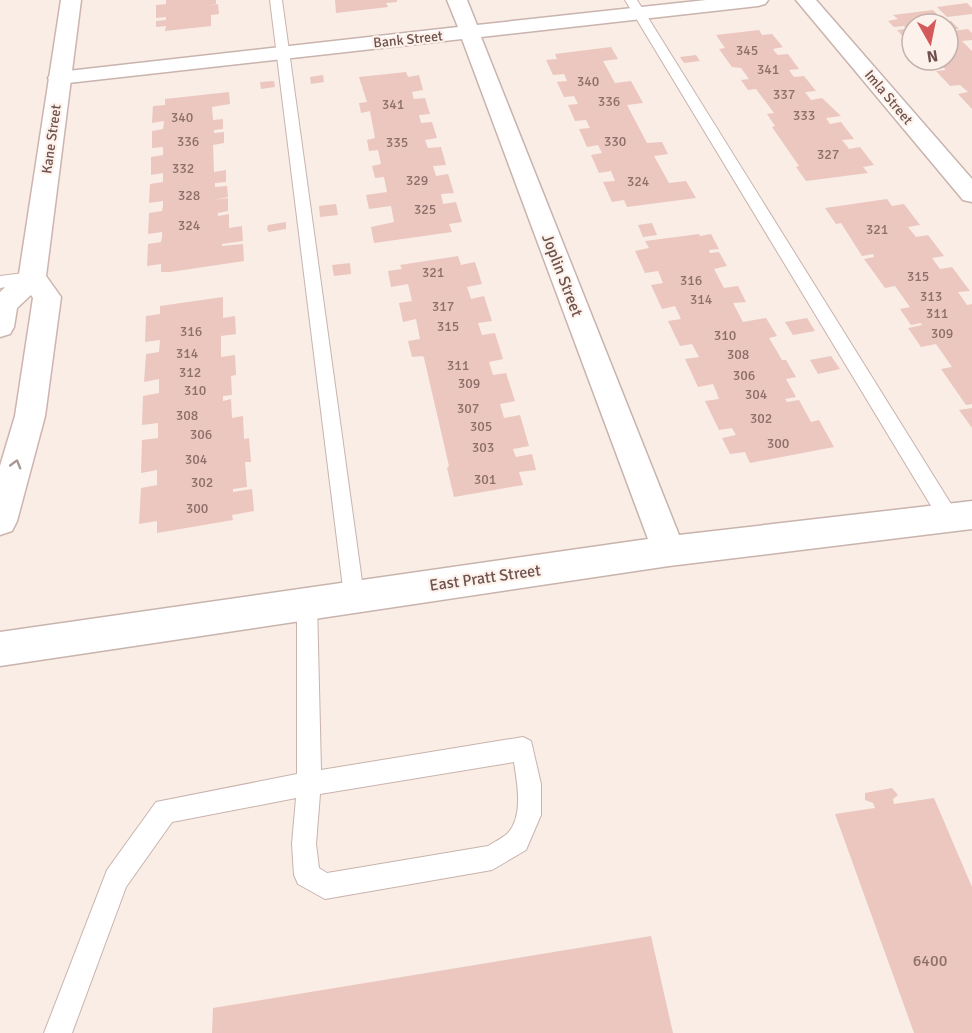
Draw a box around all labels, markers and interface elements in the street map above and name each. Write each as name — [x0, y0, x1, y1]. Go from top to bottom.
north arrow — [900, 12, 960, 72]
street label: Bank Street — [372, 27, 444, 52]
house number: 345 — [736, 42, 758, 59]
text: N — [925, 45, 939, 67]
house number: 341 — [757, 61, 779, 78]
street label: Imla Street — [861, 67, 916, 128]
house number: 340 — [577, 73, 599, 90]
house number: 337 — [773, 86, 795, 103]
house number: 336 — [598, 93, 620, 110]
house number: 341 — [382, 96, 404, 113]
street label: Kane Street — [38, 103, 65, 175]
house number: 333 — [793, 107, 815, 124]
house number: 340 — [171, 109, 193, 126]
house number: 336 — [177, 133, 199, 150]
house number: 330 — [604, 133, 626, 150]
house number: 335 — [386, 134, 408, 151]
house number: 327 — [817, 146, 839, 163]
house number: 332 — [172, 160, 194, 177]
house number: 329 — [406, 172, 428, 189]
house number: 324 — [627, 173, 650, 190]
house number: 328 — [178, 187, 200, 204]
house number: 325 — [414, 201, 436, 218]
house number: 324 — [178, 217, 201, 234]
house number: 321 — [866, 221, 888, 238]
street label: Joplin Street — [537, 231, 587, 320]
house number: 321 — [422, 264, 444, 281]
house number: 315 — [907, 268, 929, 285]
house number: 316 — [680, 272, 702, 289]
house number: 313 — [920, 288, 942, 305]
house number: 314 — [690, 291, 713, 308]
house number: 317 — [432, 298, 454, 315]
house number: 311 — [926, 305, 948, 322]
house number: 315 — [437, 318, 459, 335]
house number: 316 — [180, 323, 202, 340]
house number: 309 — [931, 325, 953, 342]
house number: 310 — [714, 327, 736, 344]
house number: 314 — [176, 345, 199, 362]
house number: 308 — [727, 346, 749, 363]
house number: 311 — [447, 357, 469, 374]
house number: 312 — [179, 364, 201, 381]
house number: 306 — [733, 367, 755, 384]
house number: 309 — [458, 375, 480, 392]
house number: 310 — [184, 382, 206, 399]
house number: 304 — [745, 386, 768, 403]
house number: 307 — [457, 400, 479, 417]
house number: 308 — [176, 407, 198, 424]
house number: 302 — [750, 410, 772, 427]
house number: 305 — [470, 418, 492, 435]
house number: 306 — [190, 426, 212, 443]
house number: 300 — [767, 435, 789, 452]
house number: 303 — [472, 439, 494, 456]
house number: 304 — [185, 451, 208, 468]
one-way arrow — [9, 459, 21, 470]
house number: 301 — [474, 471, 496, 488]
house number: 302 — [191, 474, 213, 491]
house number: 300 — [186, 500, 208, 517]
street label: East Pratt Street — [428, 560, 542, 596]
house number: 6400 — [913, 951, 947, 971]

